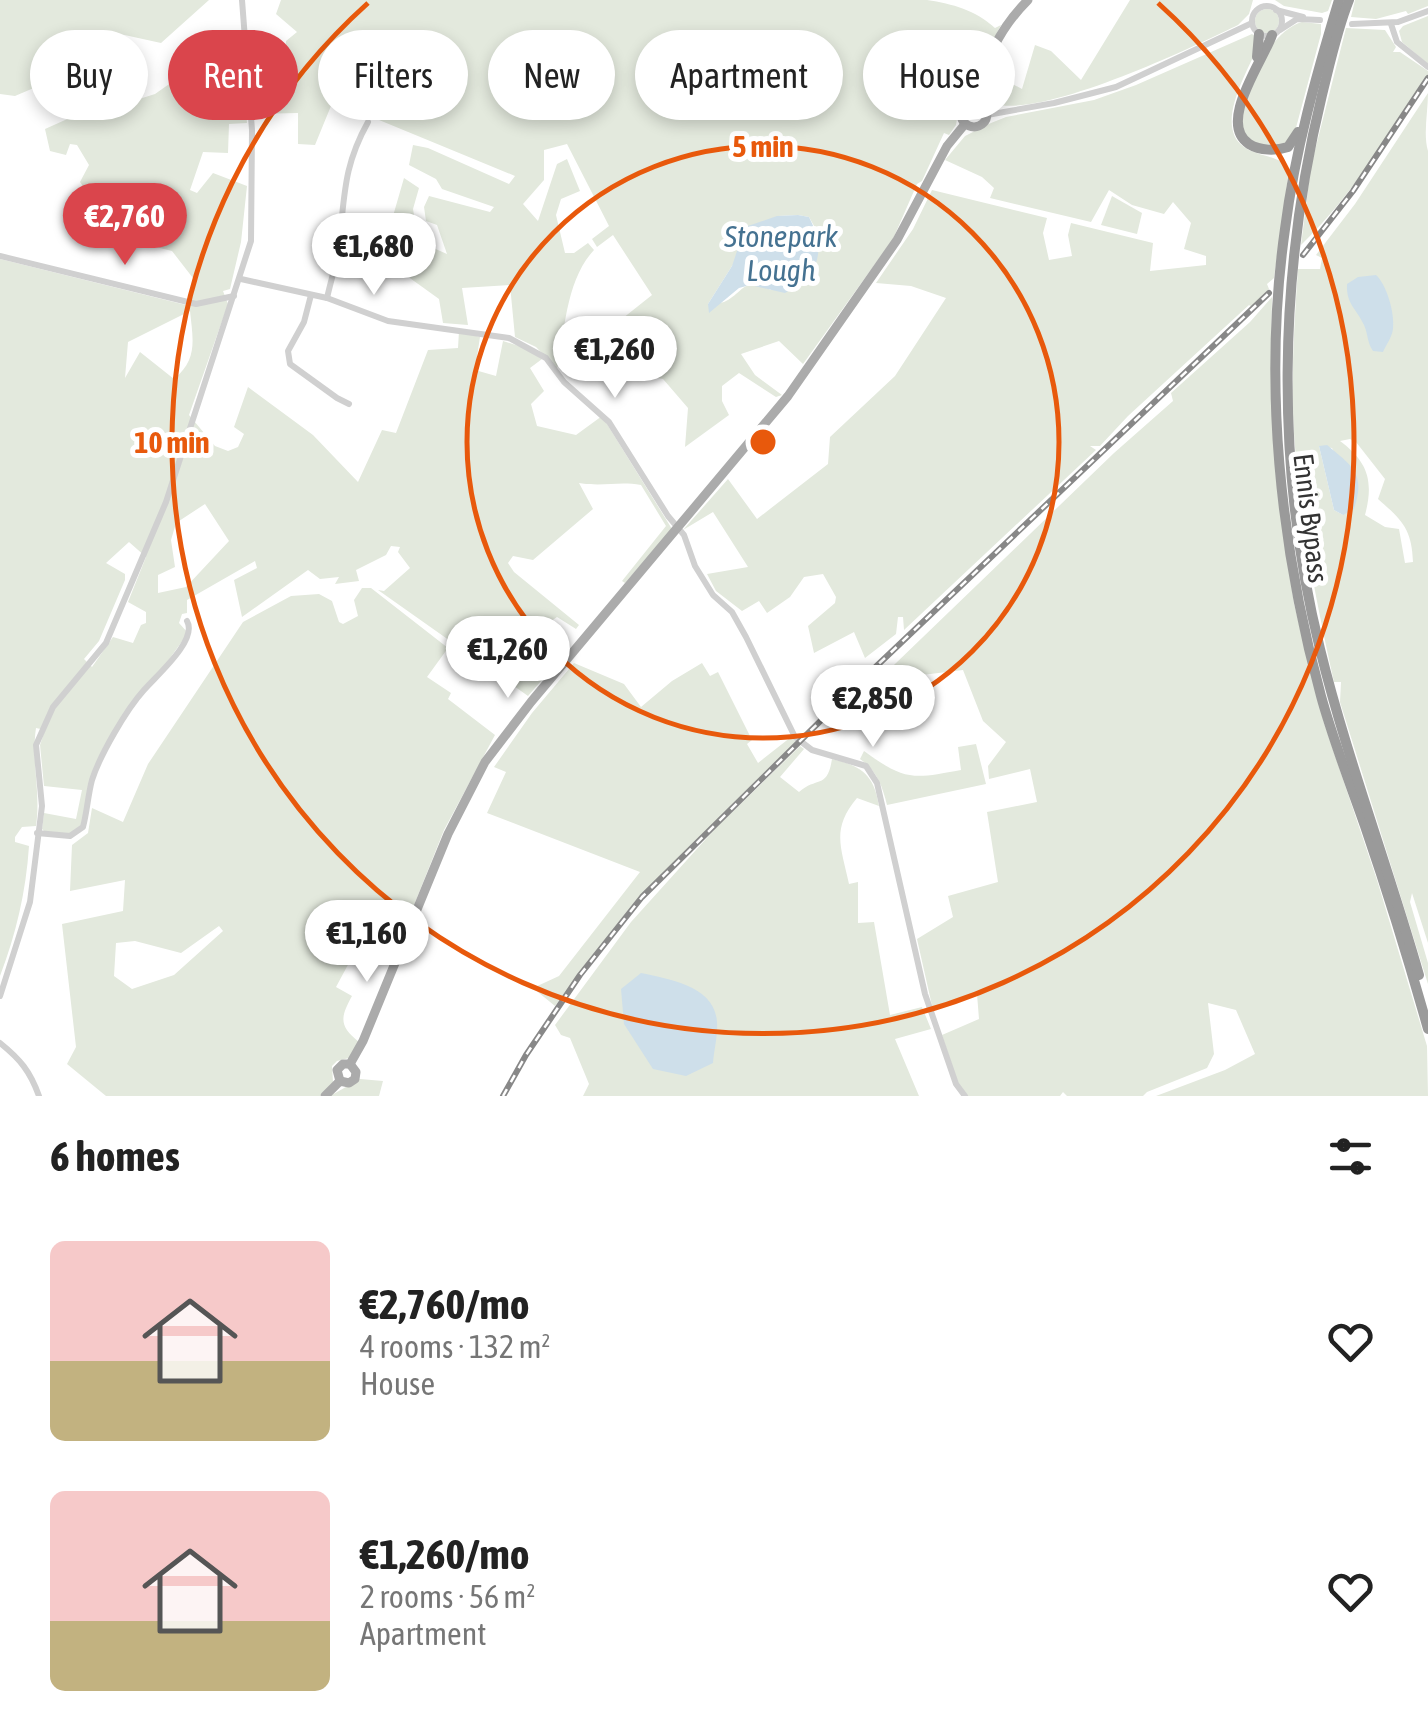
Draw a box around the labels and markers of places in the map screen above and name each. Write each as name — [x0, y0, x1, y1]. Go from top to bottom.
pin: €2,760 — [44, 183, 206, 268]
pin: €1,680 — [293, 213, 455, 298]
pin: €1,260 — [534, 316, 696, 401]
centre of rings — [745, 424, 781, 460]
pin: €1,260 — [427, 616, 589, 701]
pin: €2,850 — [792, 665, 954, 750]
pin: €1,160 — [286, 900, 448, 985]

